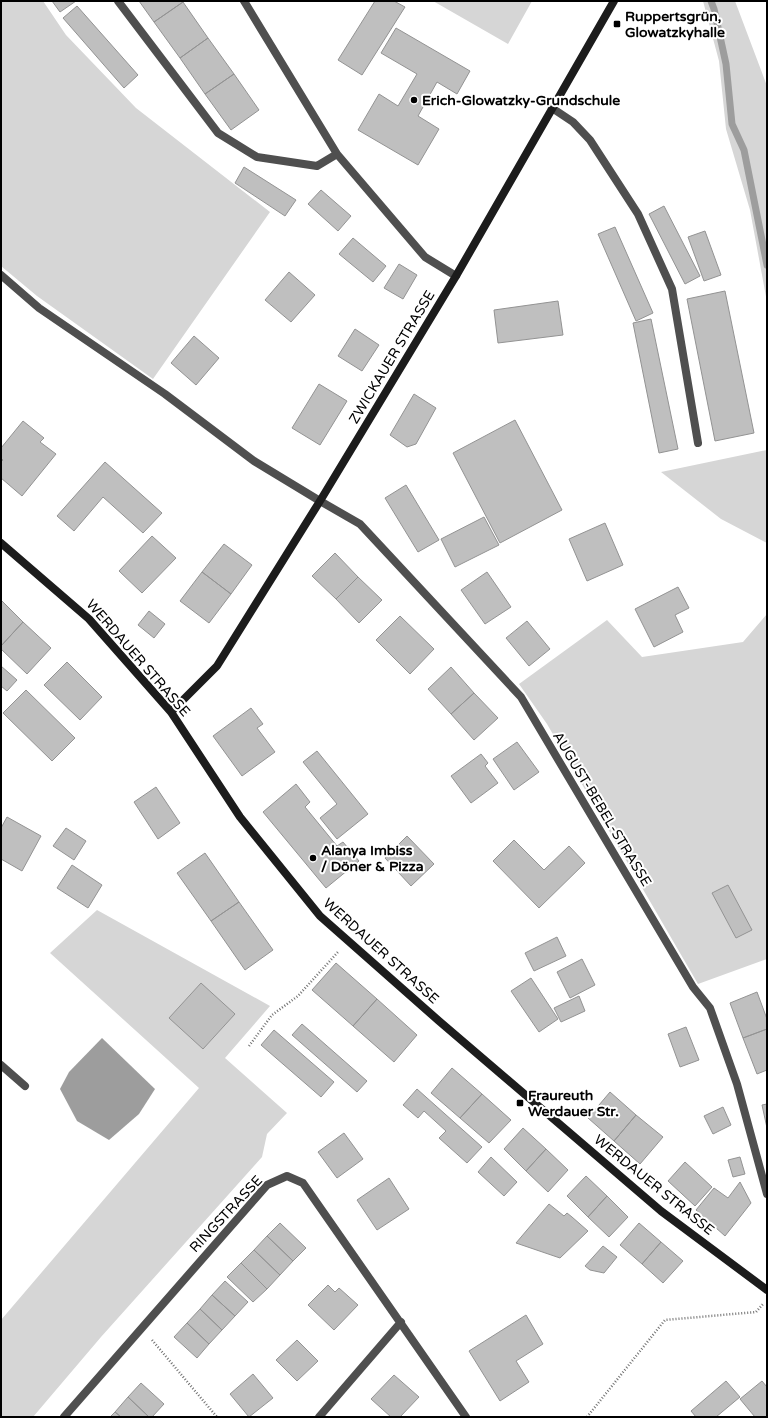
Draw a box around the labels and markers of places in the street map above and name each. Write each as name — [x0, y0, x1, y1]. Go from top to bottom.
place label: Ruppertsgrün, Glowatzkyhalle — [625, 8, 725, 41]
marker: Ruppertsgrün, Glowatzkyhalle — [612, 19, 622, 29]
place label: Erich-Glowatzky-Grundschule — [422, 92, 620, 109]
marker: Erich-Glowatzky-Grundschule — [409, 95, 419, 105]
place label: Alanya Imbiss / Döner & Pizza — [321, 842, 424, 875]
marker: Alanya Imbiss / Döner & Pizza — [308, 853, 318, 863]
place label: Fraureuth Werdauer Str. — [528, 1087, 619, 1120]
marker: Fraureuth Werdauer Str. — [515, 1098, 525, 1108]

